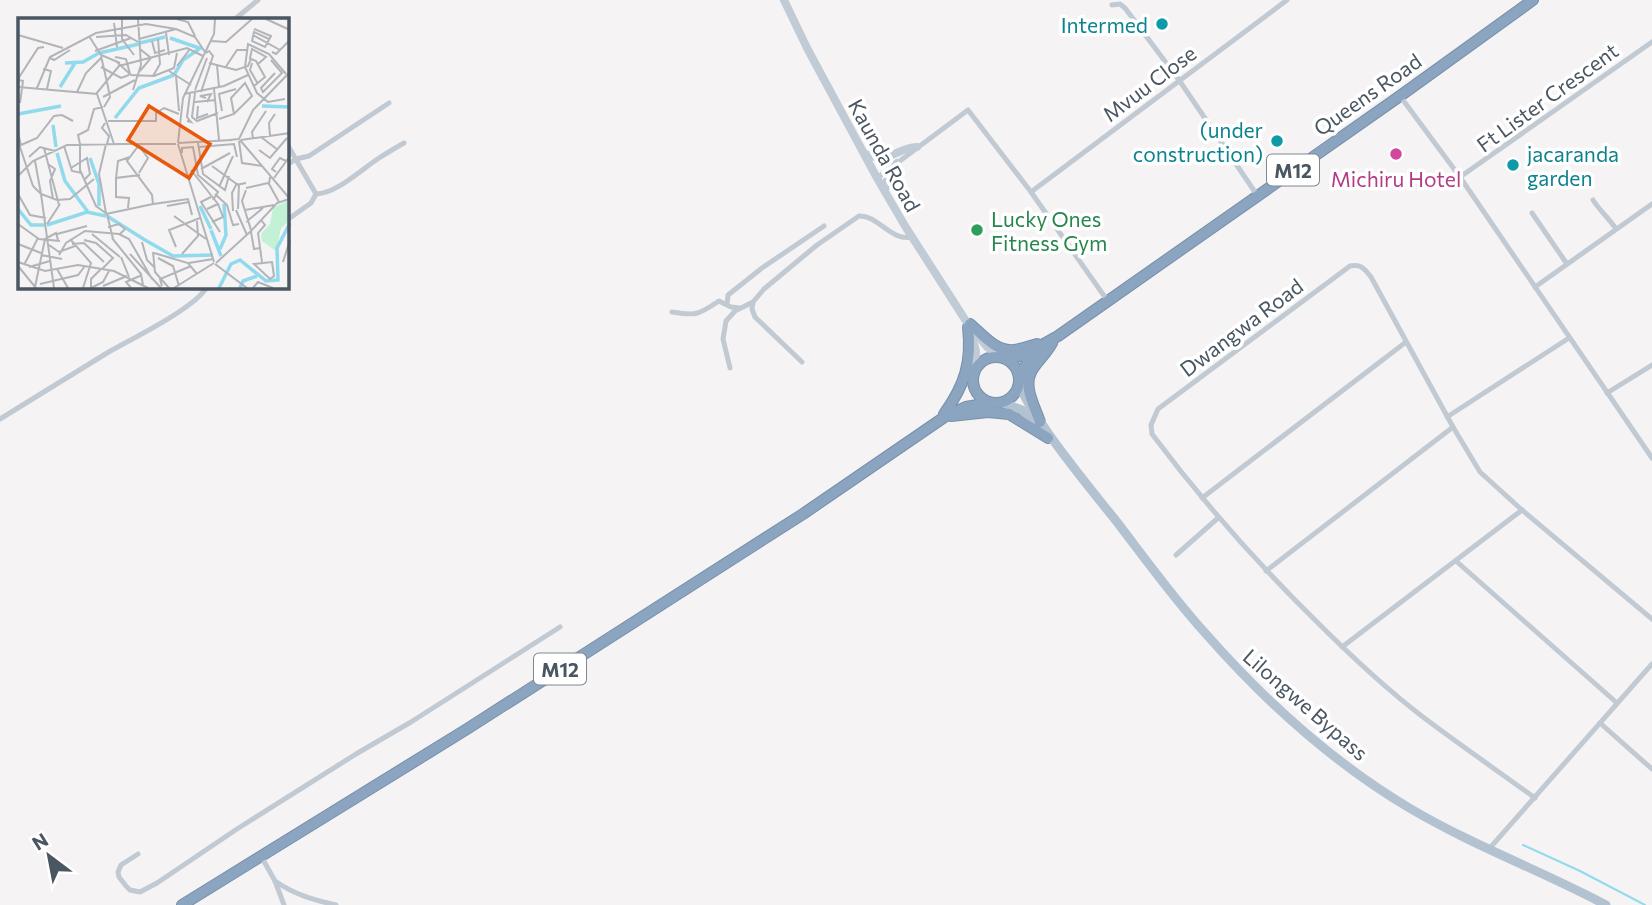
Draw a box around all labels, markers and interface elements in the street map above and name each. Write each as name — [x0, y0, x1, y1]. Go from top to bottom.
place label: Intermed — [1061, 12, 1148, 37]
marker: Intermed — [1154, 16, 1170, 32]
inset map — [18, 18, 289, 289]
street label: Ft Lister Crescent — [1471, 37, 1623, 157]
street label: Mvuu Close — [1097, 40, 1201, 126]
street label: Queens Road — [1308, 48, 1426, 140]
street label: Kaunda Road — [844, 94, 926, 216]
place label: (under construction) — [1133, 117, 1263, 166]
marker: (under construction) — [1269, 133, 1285, 149]
place label: jacaranda garden — [1527, 141, 1619, 190]
marker: Michiru Hotel — [1388, 146, 1404, 162]
road number: M12 — [1267, 154, 1319, 186]
marker: jacaranda garden — [1505, 157, 1521, 173]
place label: Michiru Hotel — [1331, 166, 1461, 191]
place label: Lucky Ones Fitness Gym — [991, 206, 1107, 255]
marker: Lucky Ones Fitness Gym — [969, 222, 985, 238]
street label: Dwangwa Road — [1175, 273, 1307, 381]
street label: Lilongwe Bypass — [1239, 643, 1373, 765]
road number: M12 — [534, 654, 586, 684]
north arrow — [14, 821, 84, 891]
text: N — [28, 828, 52, 855]

